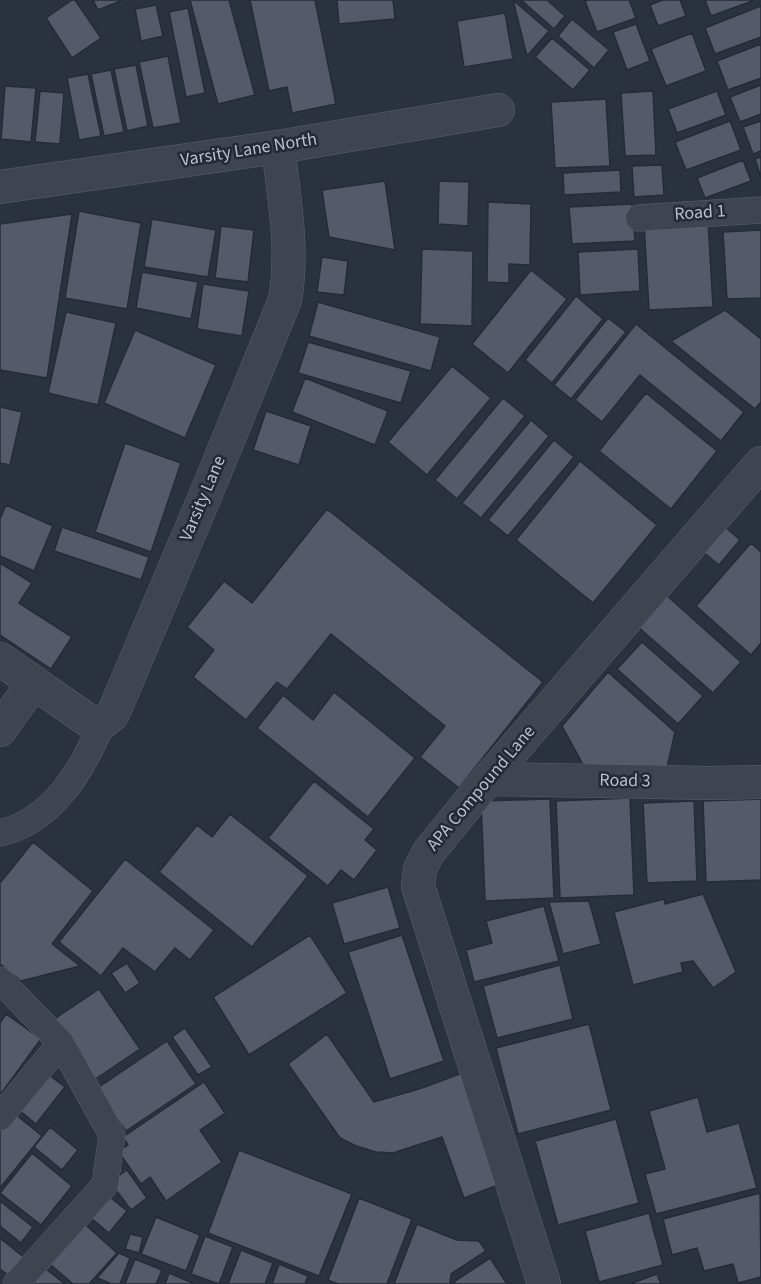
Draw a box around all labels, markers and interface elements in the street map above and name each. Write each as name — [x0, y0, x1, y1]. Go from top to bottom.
street label: Varsity Lane North — [179, 130, 319, 172]
street label: Road 1 — [674, 201, 726, 227]
street label: Varsity Lane — [176, 453, 232, 545]
street label: APA Compound Lane — [423, 722, 541, 856]
street label: Road 3 — [599, 771, 651, 793]

